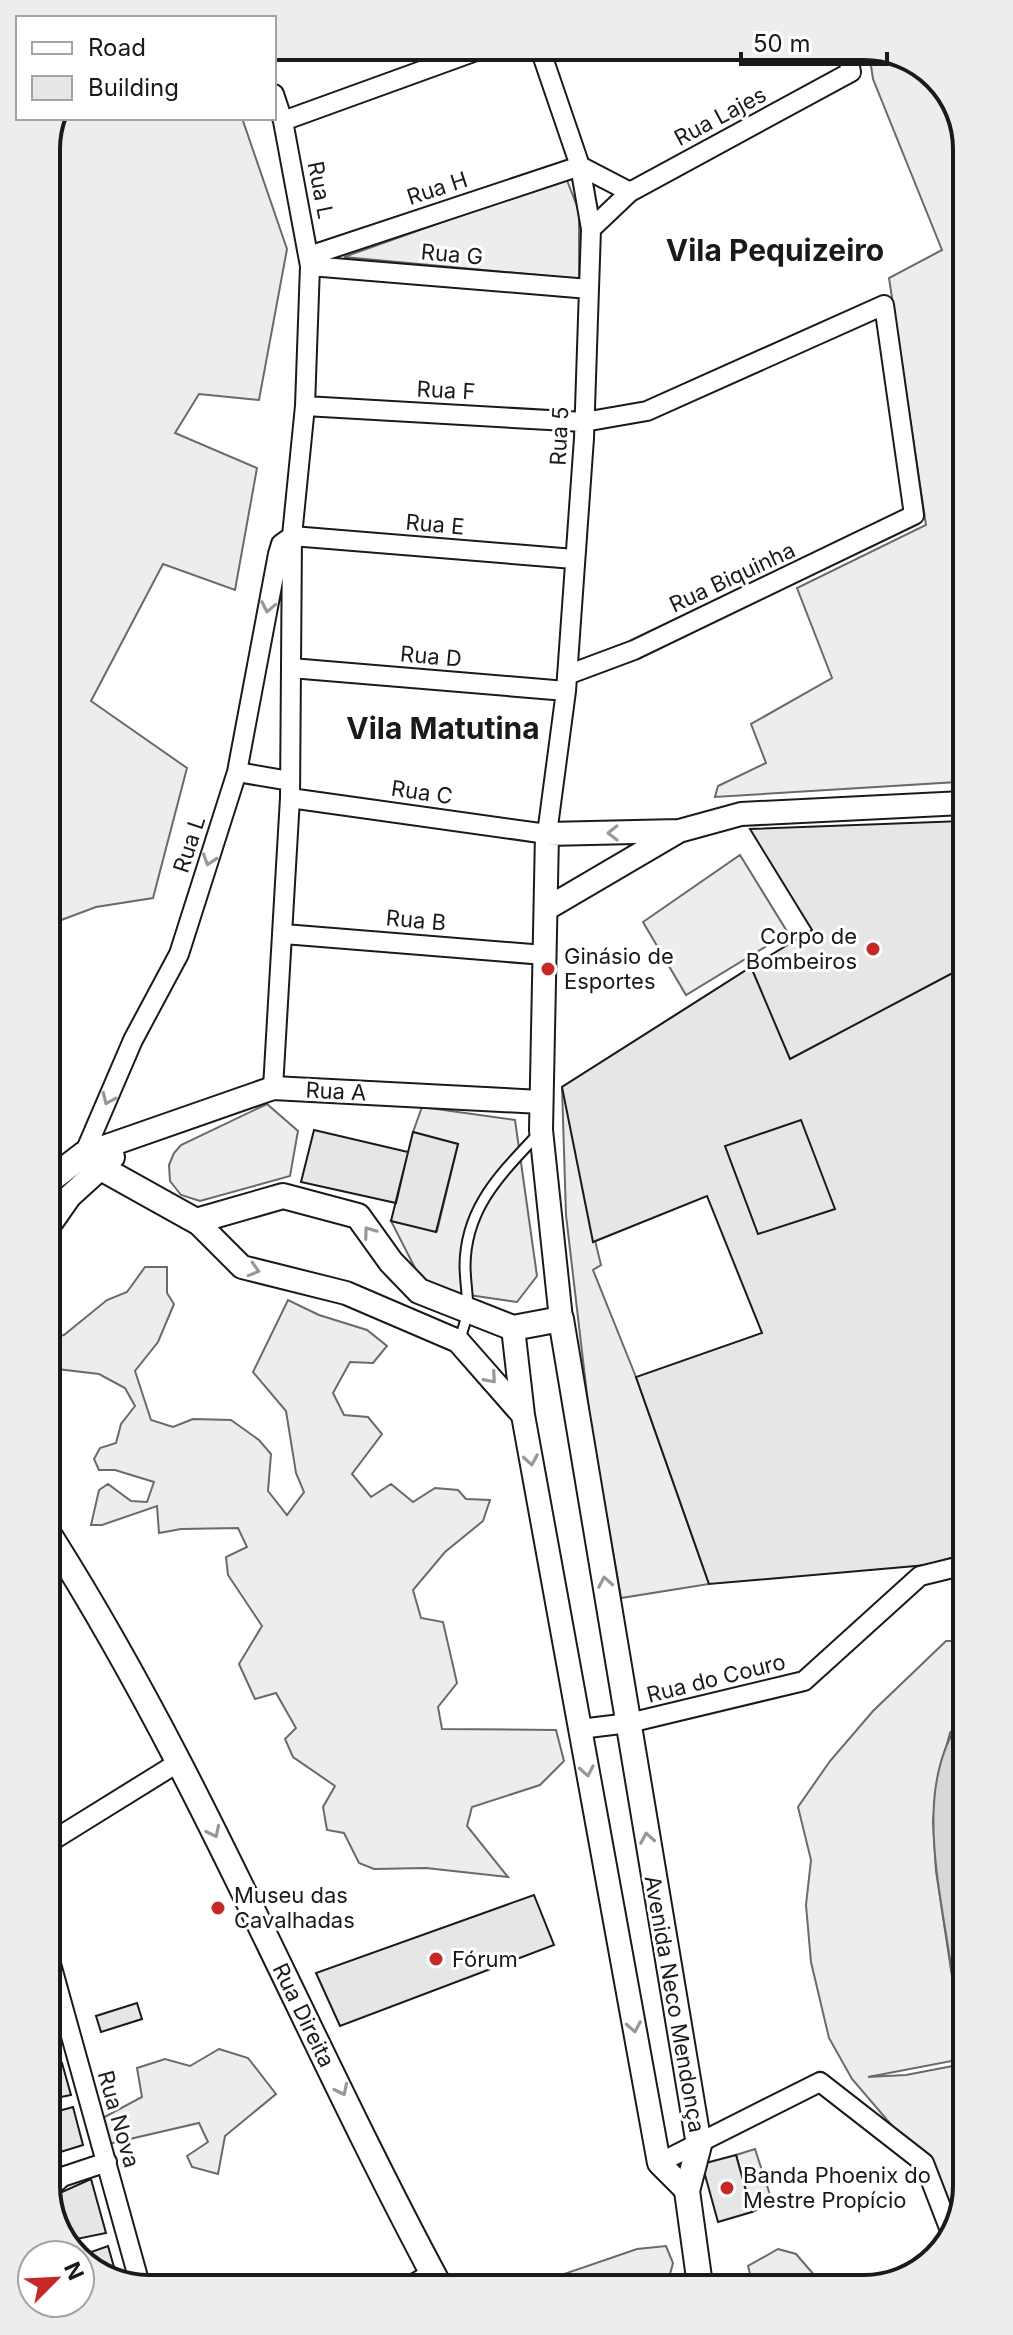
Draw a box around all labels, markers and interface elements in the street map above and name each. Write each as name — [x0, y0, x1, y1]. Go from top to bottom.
legend — [16, 16, 276, 120]
scale bar — [741, 16, 887, 66]
text: 50 m — [753, 29, 811, 58]
text: Road — [88, 33, 146, 62]
text: Building — [88, 73, 179, 102]
street label: Rua Lajes — [670, 81, 770, 151]
street label: Rua L — [303, 159, 339, 221]
street label: Rua H — [403, 166, 471, 210]
district label: Vila Pequizeiro — [666, 232, 884, 268]
street label: Rua G — [420, 238, 484, 270]
street label: Rua F — [416, 375, 476, 405]
street label: Rua 5 — [544, 406, 574, 466]
street label: Rua E — [405, 508, 465, 540]
street label: Rua Biquinha — [665, 537, 799, 617]
one-way arrow — [260, 600, 277, 613]
street label: Rua D — [399, 640, 463, 672]
district label: Vila Matutina — [346, 710, 540, 746]
street label: Rua C — [390, 775, 454, 809]
street label: Rua L — [168, 812, 210, 876]
one-way arrow — [606, 824, 619, 841]
one-way arrow — [202, 852, 218, 866]
street label: Rua B — [385, 904, 447, 936]
place label: Corpo de Bombeiros — [746, 923, 857, 974]
marker: Corpo de Bombeiros — [864, 940, 882, 958]
place label: Ginásio de Esportes — [564, 943, 674, 994]
marker: Ginásio de Esportes — [539, 960, 557, 978]
street label: Rua A — [305, 1076, 367, 1106]
one-way arrow — [101, 1090, 117, 1105]
one-way arrow — [364, 1226, 379, 1241]
one-way arrow — [247, 1261, 260, 1277]
one-way arrow — [481, 1368, 495, 1383]
one-way arrow — [522, 1454, 539, 1467]
one-way arrow — [598, 1575, 615, 1589]
street label: Rua do Couro — [644, 1648, 788, 1708]
one-way arrow — [578, 1765, 595, 1778]
one-way arrow — [204, 1824, 220, 1838]
one-way arrow — [640, 1832, 657, 1845]
street label: Avenida Neco Mendonça — [640, 1873, 710, 2135]
place label: Museu das Cavalhadas — [234, 1882, 355, 1933]
marker: Museu das Cavalhadas — [209, 1899, 227, 1917]
place label: Fórum — [452, 1946, 518, 1972]
marker: Fórum — [427, 1950, 445, 1968]
street label: Rua Direita — [268, 1959, 340, 2071]
one-way arrow — [624, 2020, 641, 2034]
street label: Rua Nova — [93, 2068, 145, 2170]
one-way arrow — [332, 2082, 348, 2096]
place label: Banda Phoenix do Mestre Propício — [743, 2162, 931, 2213]
marker: Banda Phoenix do Mestre Propício — [718, 2179, 736, 2197]
north arrow — [16, 2239, 96, 2319]
text: N — [59, 2258, 90, 2284]

